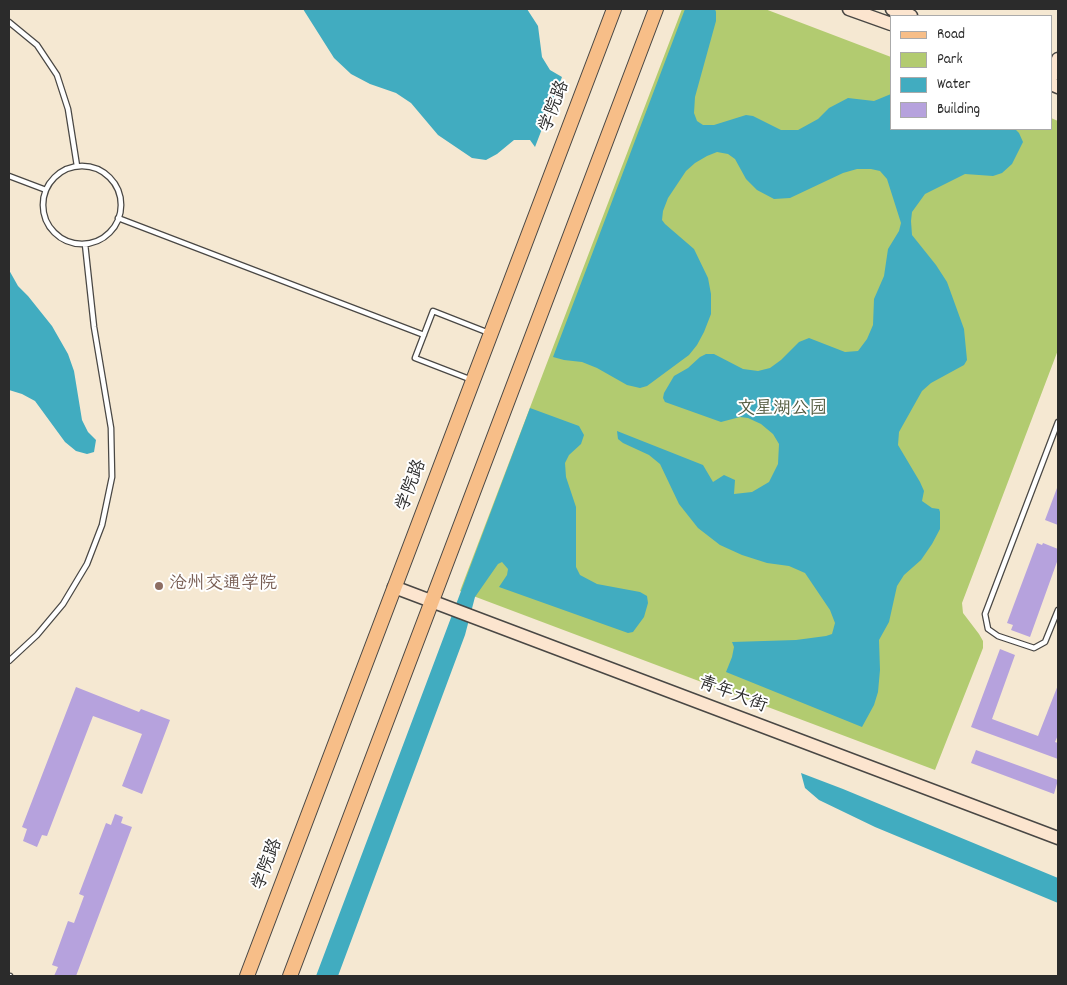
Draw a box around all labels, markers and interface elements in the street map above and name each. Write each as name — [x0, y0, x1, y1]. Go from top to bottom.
legend — [890, 15, 1052, 130]
text: Road — [937, 24, 965, 46]
text: Park — [937, 49, 963, 71]
text: Water — [937, 74, 970, 96]
street label: 学院路 — [536, 78, 576, 136]
text: Building — [937, 99, 980, 121]
park label: 文星湖公园 — [737, 400, 827, 422]
street label: 学院路 — [393, 457, 433, 515]
place label: 沧州交通学院 — [169, 575, 277, 597]
marker: 沧州交通学院 — [153, 580, 165, 592]
street label: 青年大街 — [695, 673, 769, 719]
street label: 学院路 — [249, 836, 289, 894]

